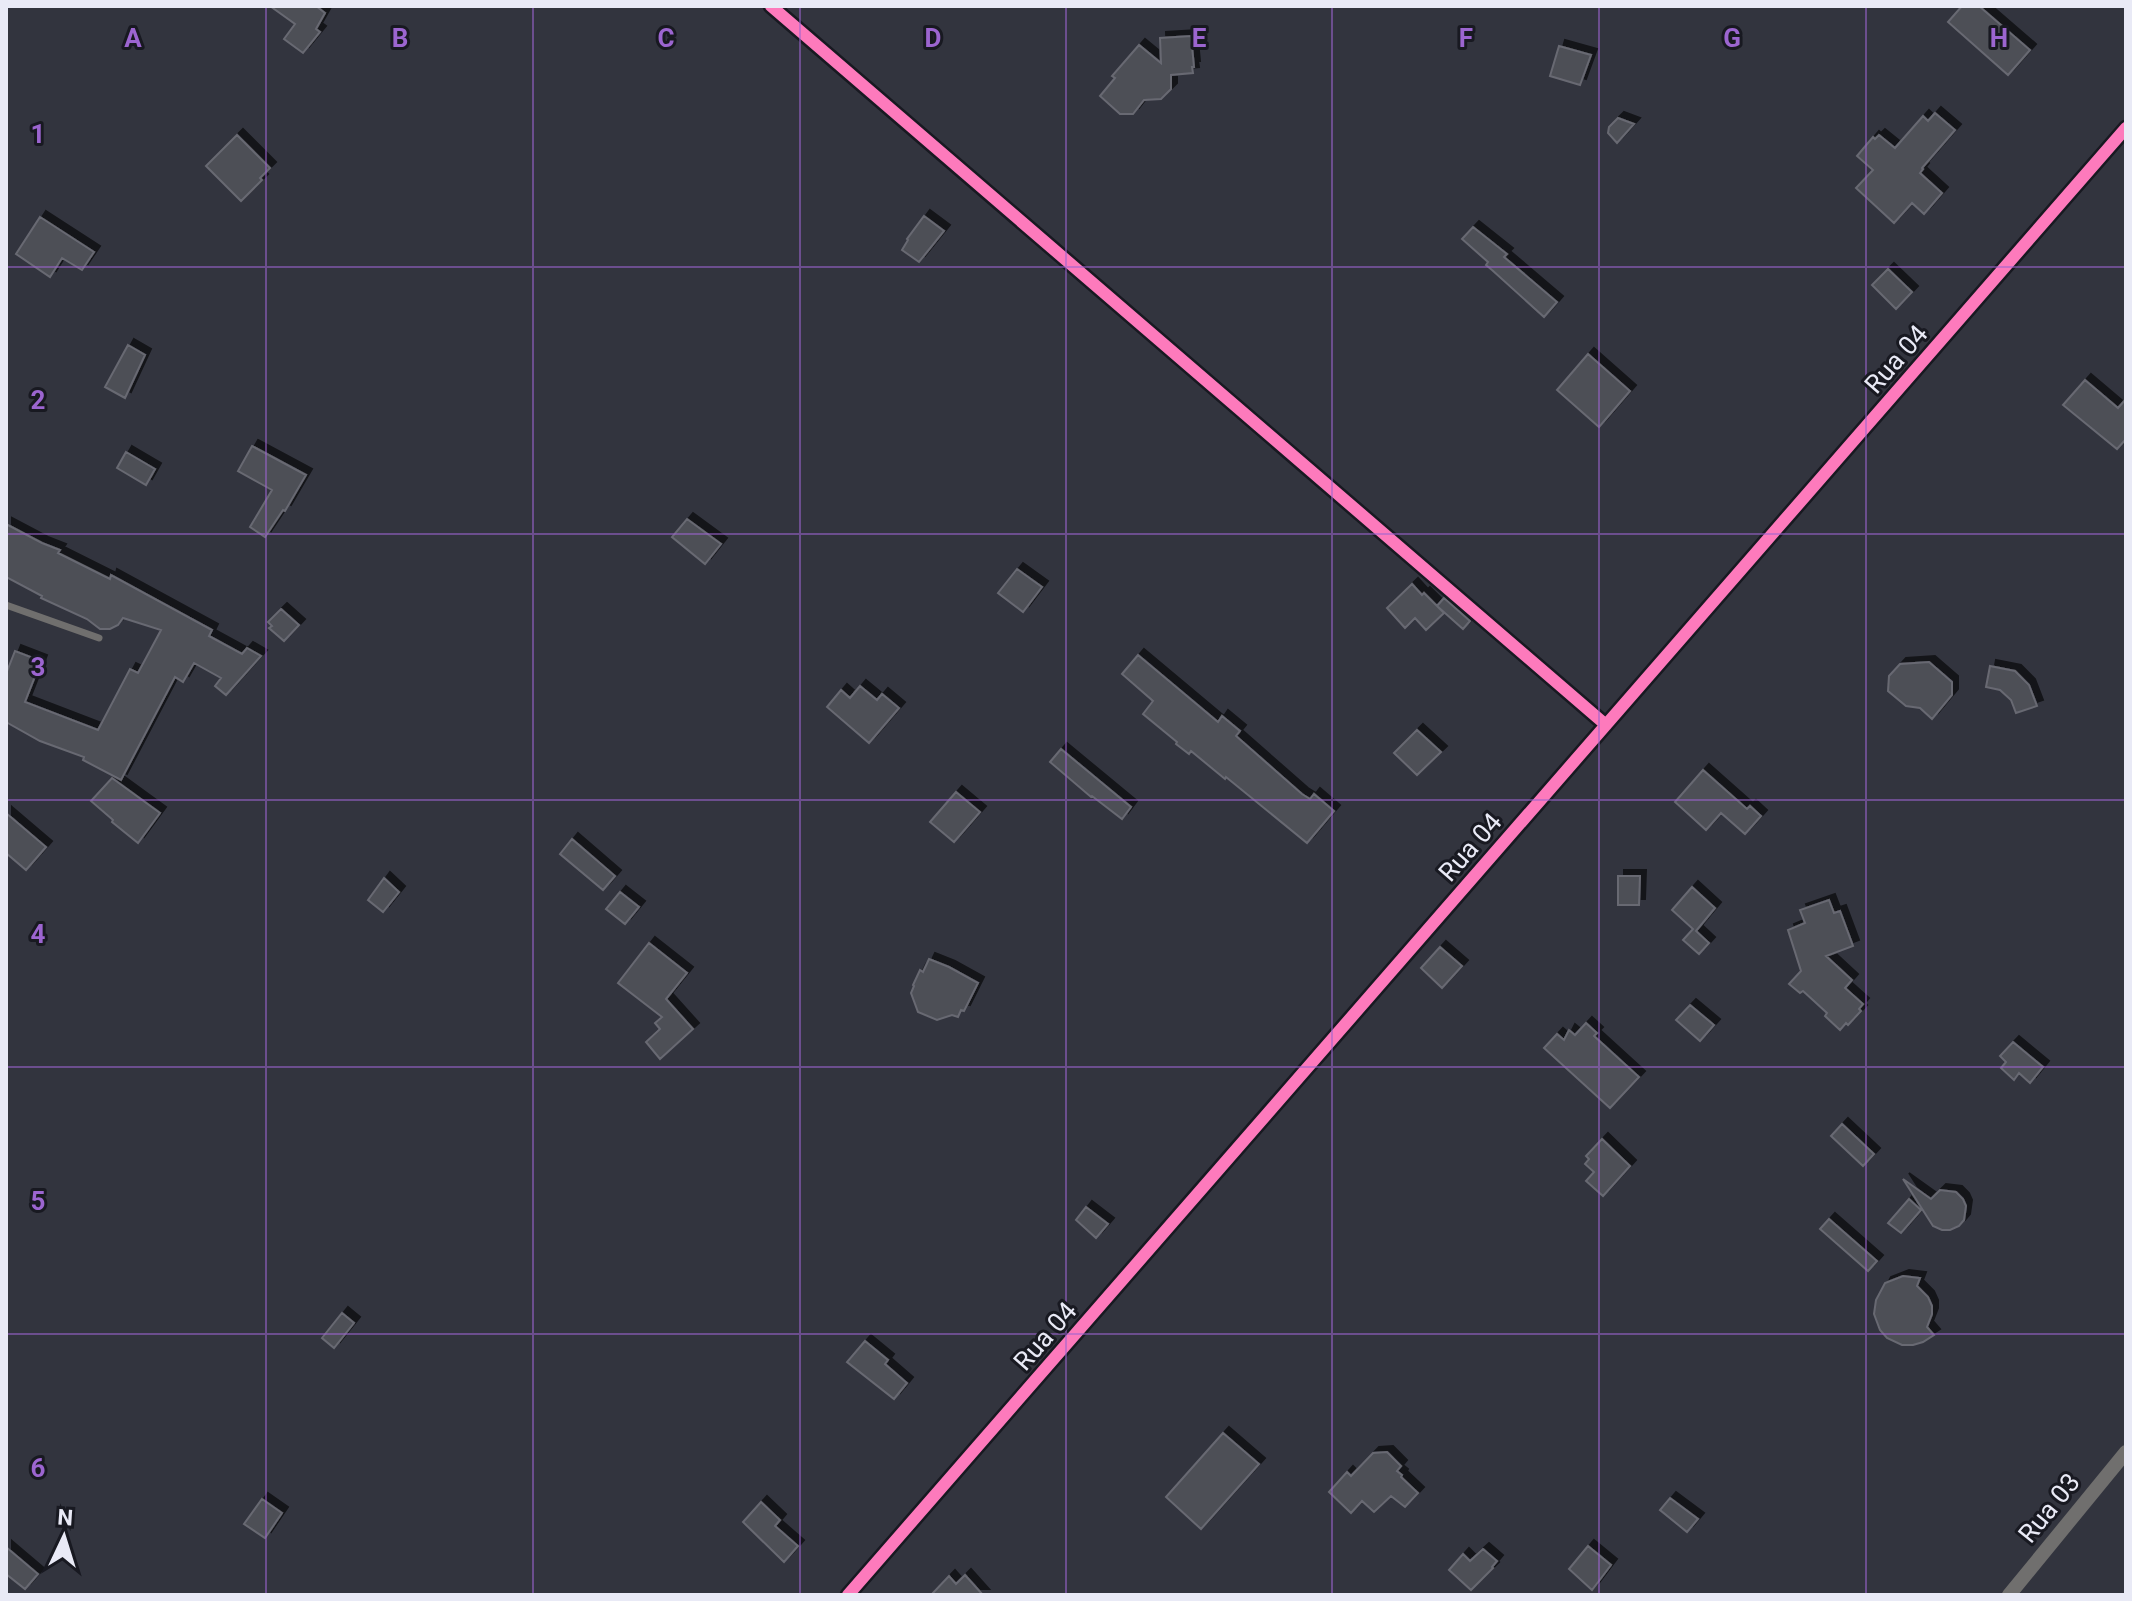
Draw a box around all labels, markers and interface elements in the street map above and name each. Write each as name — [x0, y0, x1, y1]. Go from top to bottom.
text: A — [124, 23, 142, 53]
text: B — [392, 23, 408, 53]
text: C — [657, 23, 675, 53]
text: D — [925, 23, 941, 53]
text: E — [1192, 23, 1207, 53]
text: F — [1459, 23, 1473, 53]
text: G — [1723, 23, 1741, 53]
text: H — [1990, 23, 2008, 53]
text: 1 — [31, 119, 45, 149]
street label: Rua 04 — [1858, 319, 1934, 399]
text: 2 — [31, 385, 45, 415]
text: 3 — [31, 652, 45, 682]
street label: Rua 04 — [1432, 807, 1508, 887]
text: 4 — [31, 919, 46, 949]
text: 5 — [31, 1186, 45, 1216]
street label: Rua 04 — [1007, 1296, 1083, 1376]
text: 6 — [31, 1453, 46, 1483]
street label: Rua 03 — [2012, 1467, 2086, 1549]
north arrow — [24, 1497, 104, 1577]
text: N — [57, 1505, 74, 1531]

